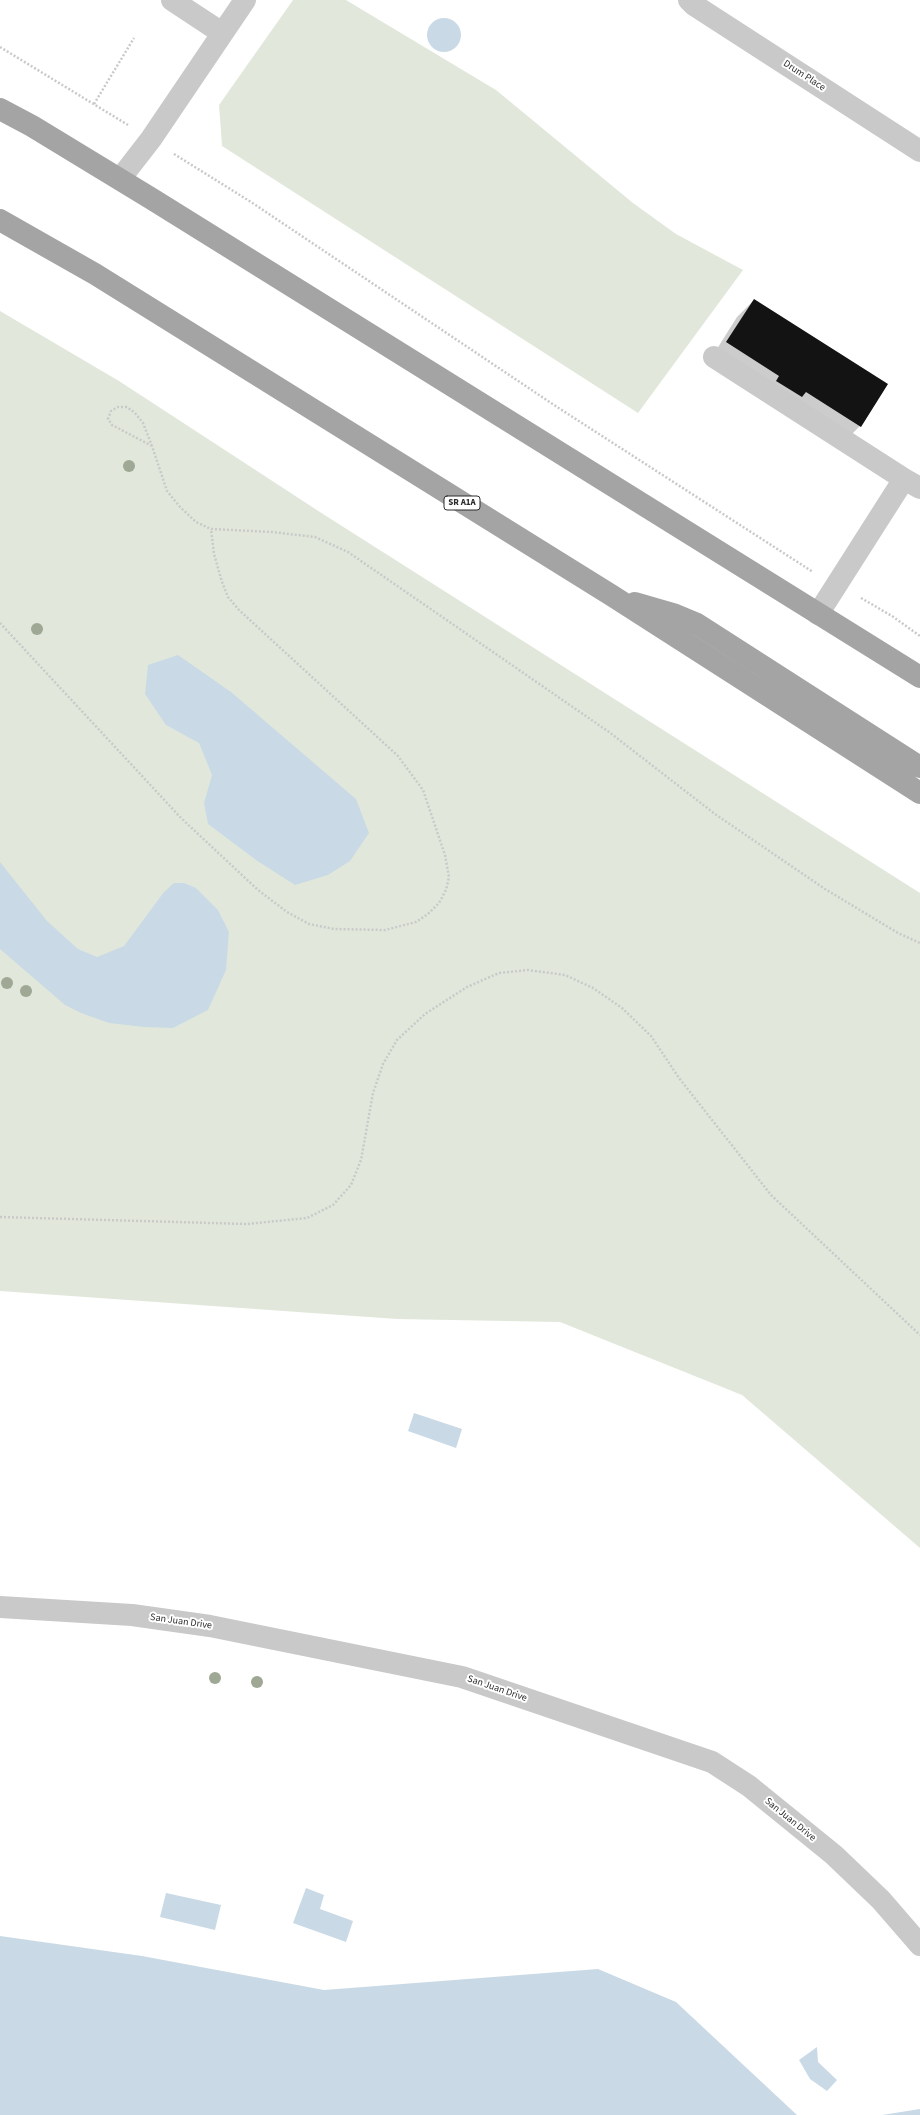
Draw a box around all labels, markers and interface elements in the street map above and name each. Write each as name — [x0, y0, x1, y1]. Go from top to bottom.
street label: Drum Place — [781, 58, 827, 94]
road number: SR A1A — [444, 496, 480, 510]
street label: San Juan Drive — [149, 1612, 213, 1632]
street label: San Juan Drive — [466, 1673, 528, 1705]
street label: San Juan Drive — [762, 1796, 818, 1844]

